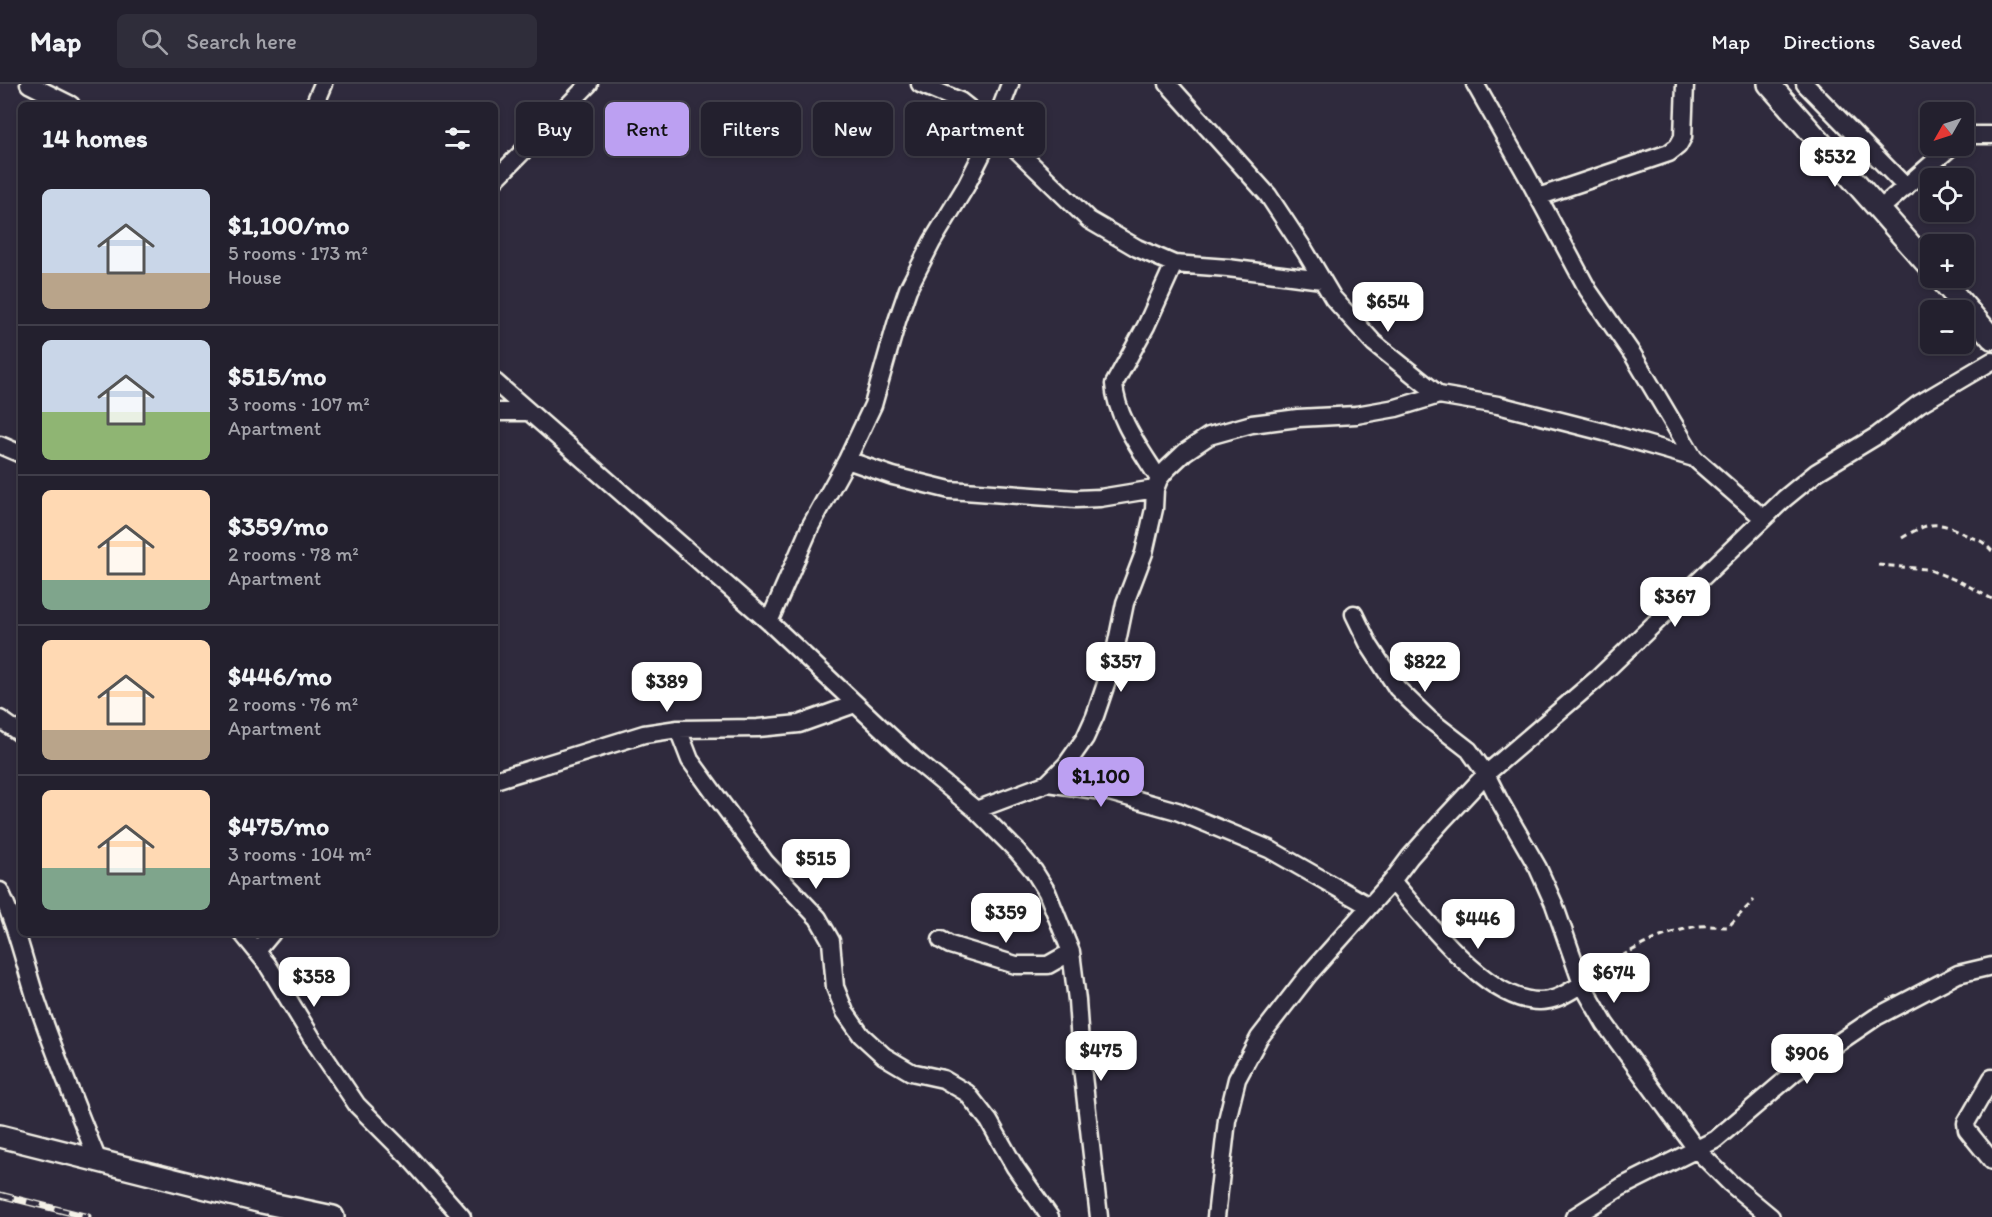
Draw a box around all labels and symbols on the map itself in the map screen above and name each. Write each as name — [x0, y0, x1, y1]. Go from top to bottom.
north arrow — [1920, 102, 1974, 156]
pin: $532 — [1799, 137, 1871, 188]
pin: $654 — [1352, 282, 1424, 333]
pin: $367 — [1639, 577, 1711, 628]
pin: $357 — [1085, 642, 1157, 693]
pin: $822 — [1389, 642, 1461, 693]
pin: $389 — [631, 662, 703, 713]
pin: $1,100 — [1052, 757, 1150, 808]
pin: $515 — [780, 839, 852, 890]
pin: $359 — [970, 893, 1042, 944]
pin: $446 — [1442, 899, 1514, 950]
pin: $674 — [1578, 953, 1650, 1004]
pin: $358 — [278, 957, 350, 1008]
pin: $475 — [1065, 1031, 1137, 1082]
pin: $906 — [1771, 1034, 1843, 1085]

